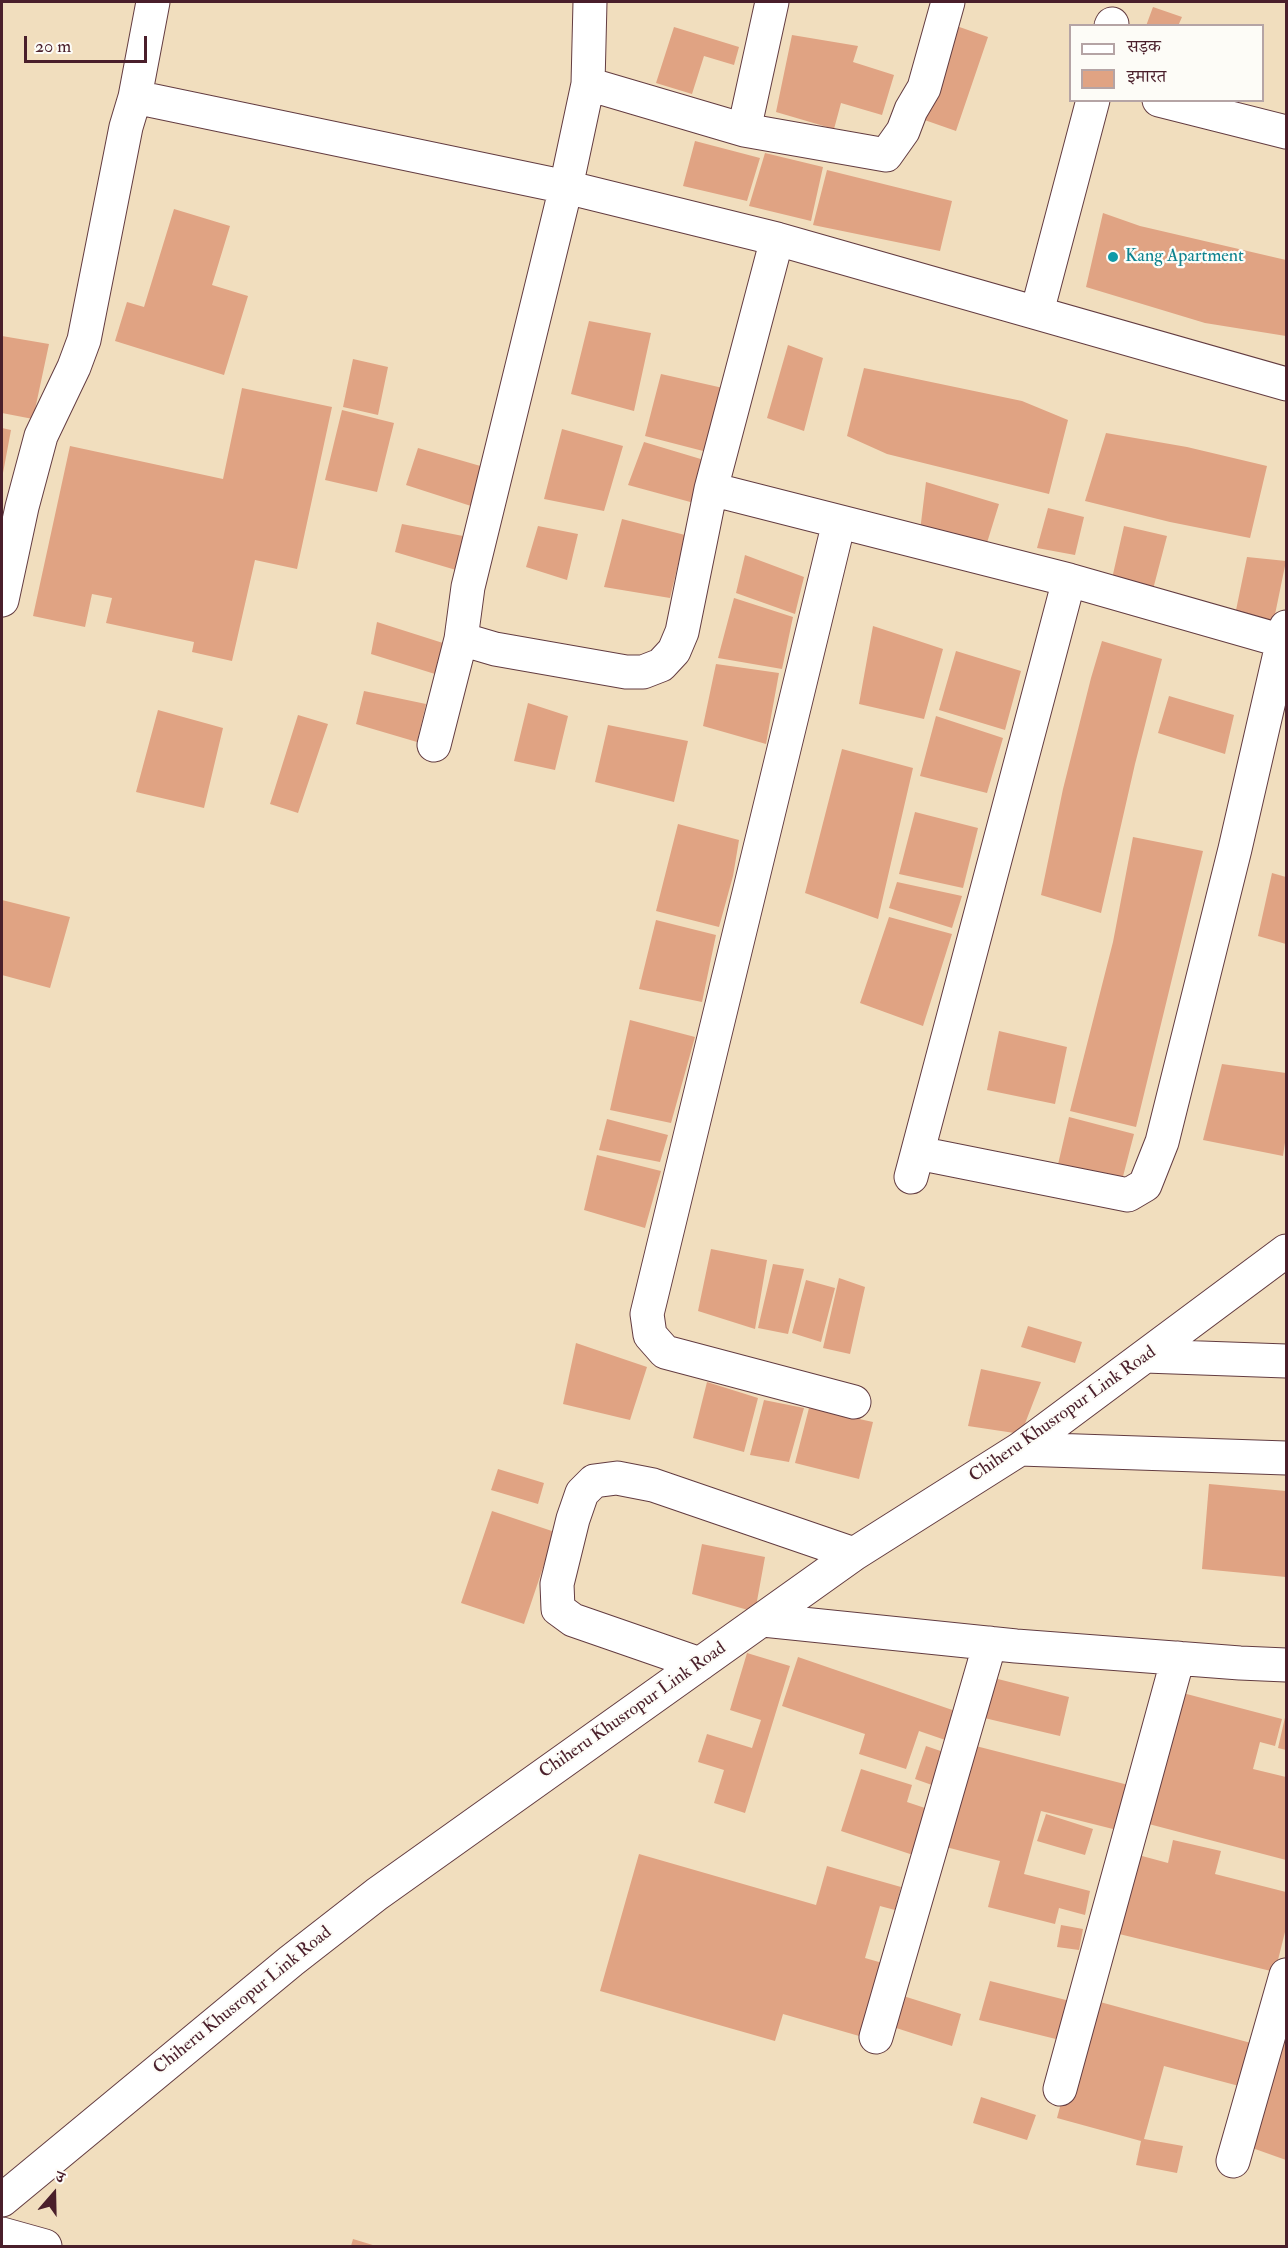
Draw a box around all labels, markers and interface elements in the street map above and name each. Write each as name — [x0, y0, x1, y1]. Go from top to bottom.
scale bar — [27, 24, 150, 62]
legend — [1069, 24, 1264, 102]
text: 20 m — [35, 35, 71, 58]
text: सड़क — [1127, 35, 1161, 58]
text: इमारत — [1127, 65, 1166, 88]
place label: Kang Apartment — [1125, 246, 1244, 268]
marker: Kang Apartment — [1106, 250, 1120, 264]
street label: Chiheru Khusropur Link Road — [966, 1342, 1160, 1488]
street label: Chiheru Khusropur Link Road — [536, 1638, 730, 1784]
street label: Chiheru Khusropur Link Road — [150, 1922, 336, 2080]
north arrow — [24, 2164, 84, 2224]
text: उ — [53, 2166, 67, 2188]

